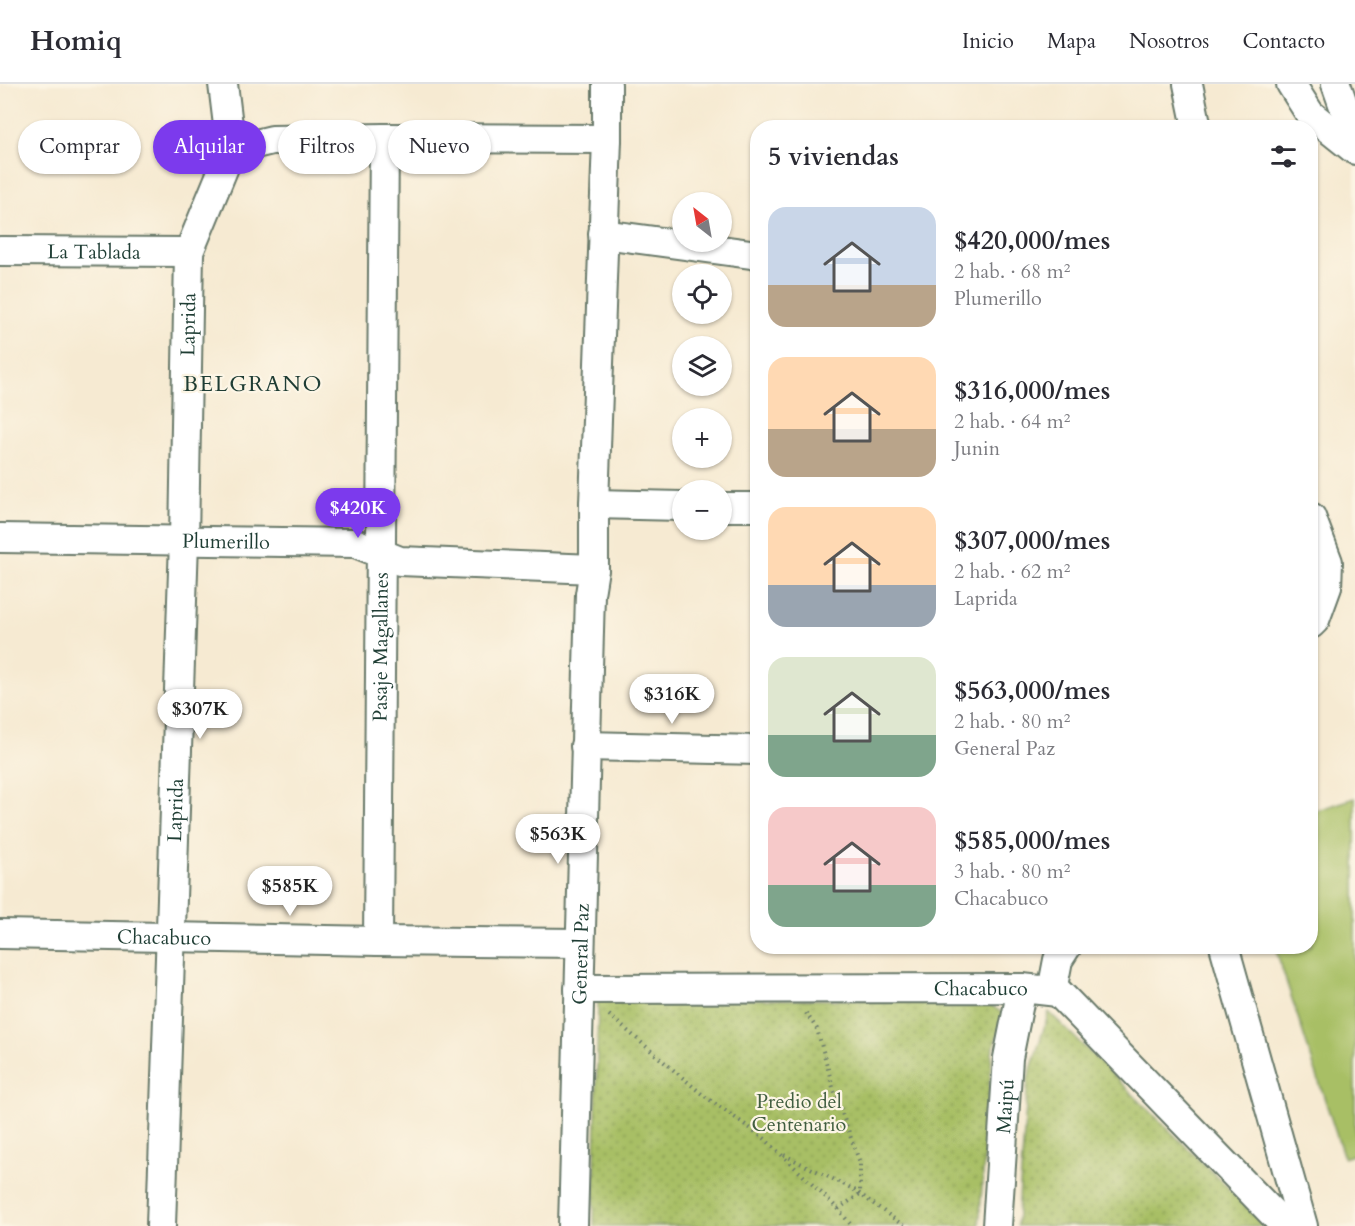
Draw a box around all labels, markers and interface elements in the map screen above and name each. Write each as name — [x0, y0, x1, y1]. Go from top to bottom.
text: Homiq — [30, 22, 122, 60]
text: Inicio — [962, 27, 1014, 56]
text: Mapa — [1047, 27, 1096, 56]
text: Nosotros — [1129, 27, 1209, 56]
text: Contacto — [1242, 27, 1325, 56]
chip: Comprar — [18, 120, 141, 174]
chip: Alquilar — [153, 120, 266, 174]
chip: Filtros — [278, 120, 376, 174]
chip: Nuevo — [388, 120, 491, 174]
text: 5 viviendas — [768, 139, 899, 174]
icon: filters — [1267, 140, 1300, 173]
north arrow — [672, 192, 732, 252]
map controls — [672, 192, 732, 540]
text: $420,000/mes — [954, 223, 1110, 258]
icon: home — [816, 231, 888, 303]
street label: La Tablada — [47, 238, 141, 265]
text: 2 hab. · 68 m² — [954, 258, 1070, 285]
button: locate — [672, 264, 732, 324]
text: Plumerillo — [954, 285, 1042, 312]
street label: Laprida — [174, 292, 202, 356]
button: layers — [672, 336, 732, 396]
district label: BELGRANO — [183, 369, 323, 399]
text: $316,000/mes — [954, 373, 1110, 408]
icon: home — [816, 381, 888, 453]
button: + — [672, 408, 732, 468]
text: 2 hab. · 64 m² — [954, 408, 1070, 435]
text: Junin — [954, 435, 1000, 462]
button: − — [672, 480, 732, 540]
pin: $420K — [316, 488, 400, 539]
text: $420K — [329, 494, 387, 521]
text: $307,000/mes — [954, 523, 1110, 558]
street label: Plumerillo — [182, 527, 270, 555]
icon: home — [816, 531, 888, 603]
text: 2 hab. · 62 m² — [954, 558, 1070, 585]
street label: Pasaje Magallanes — [366, 572, 394, 722]
text: Laprida — [954, 585, 1018, 612]
text: $563,000/mes — [954, 673, 1110, 708]
pin: $316K — [630, 674, 714, 725]
text: $316K — [643, 680, 701, 707]
icon: home — [816, 681, 888, 753]
pin: $307K — [158, 689, 242, 740]
text: $307K — [171, 695, 229, 722]
text: 2 hab. · 80 m² — [954, 708, 1070, 735]
text: General Paz — [954, 735, 1055, 762]
street label: Laprida — [160, 778, 190, 842]
pin: $563K — [516, 814, 600, 865]
text: $563K — [529, 820, 587, 847]
text: $585,000/mes — [954, 823, 1110, 858]
icon: home — [816, 831, 888, 903]
text: 3 hab. · 80 m² — [954, 858, 1070, 885]
pin: $585K — [248, 866, 332, 917]
text: $585K — [261, 872, 319, 899]
text: Chacabuco — [954, 885, 1048, 912]
street label: General Paz — [565, 903, 595, 1005]
street label: Chacabuco — [117, 923, 212, 951]
street label: Chacabuco — [934, 974, 1030, 1002]
street label: Maipú — [990, 1078, 1020, 1134]
park label: Predio del Centenario — [752, 1088, 847, 1138]

